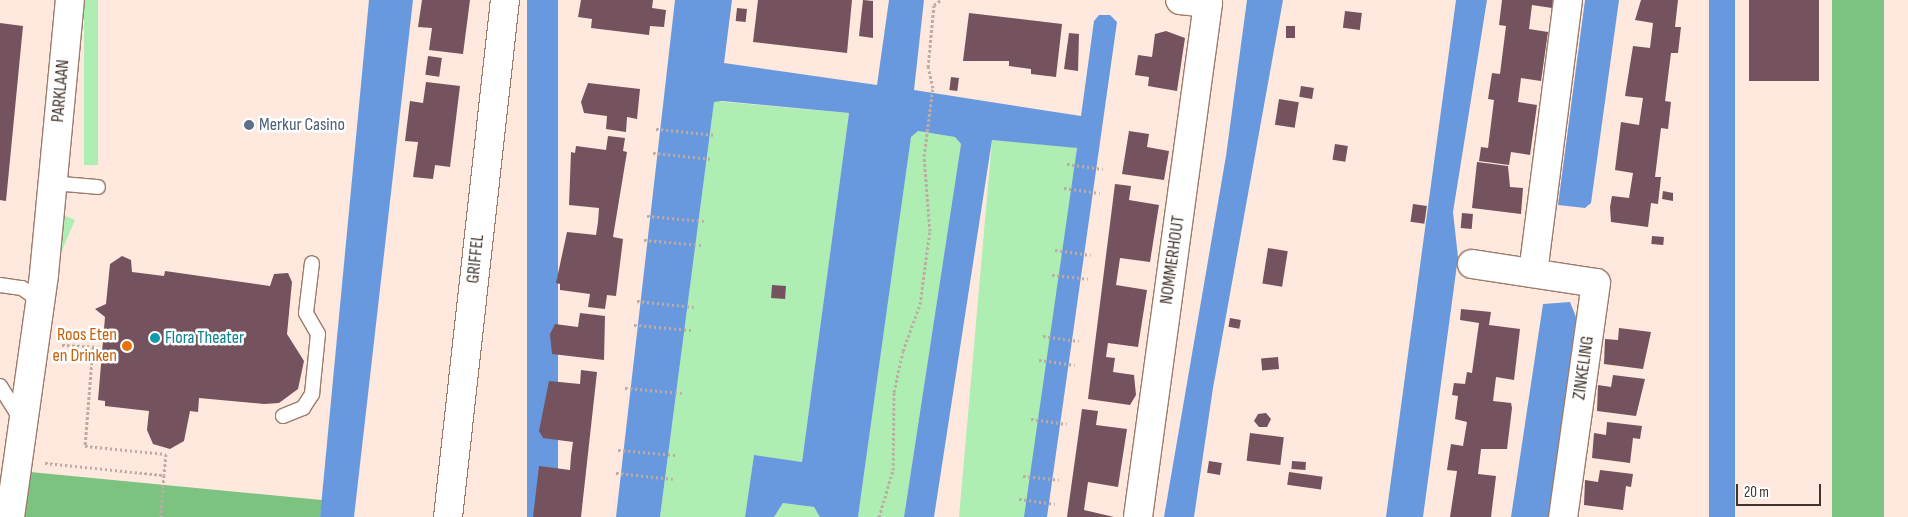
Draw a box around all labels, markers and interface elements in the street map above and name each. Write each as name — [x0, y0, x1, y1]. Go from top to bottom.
street label: PARKLAAN — [47, 59, 75, 123]
place label: Merkur Casino — [259, 114, 345, 136]
marker: Merkur Casino — [243, 119, 255, 131]
street label: NOMMERHOUT — [1156, 214, 1190, 306]
street label: GRIFFEL — [463, 233, 489, 285]
place label: Roos Eten en Drinken — [53, 325, 117, 368]
place label: Flora Theater — [165, 327, 244, 349]
marker: Flora Theater — [149, 332, 161, 344]
street label: ZINKELING — [1569, 335, 1599, 401]
marker: Roos Eten en Drinken — [121, 340, 133, 352]
scale bar — [1738, 474, 1823, 506]
text: 20 m — [1744, 483, 1769, 502]

